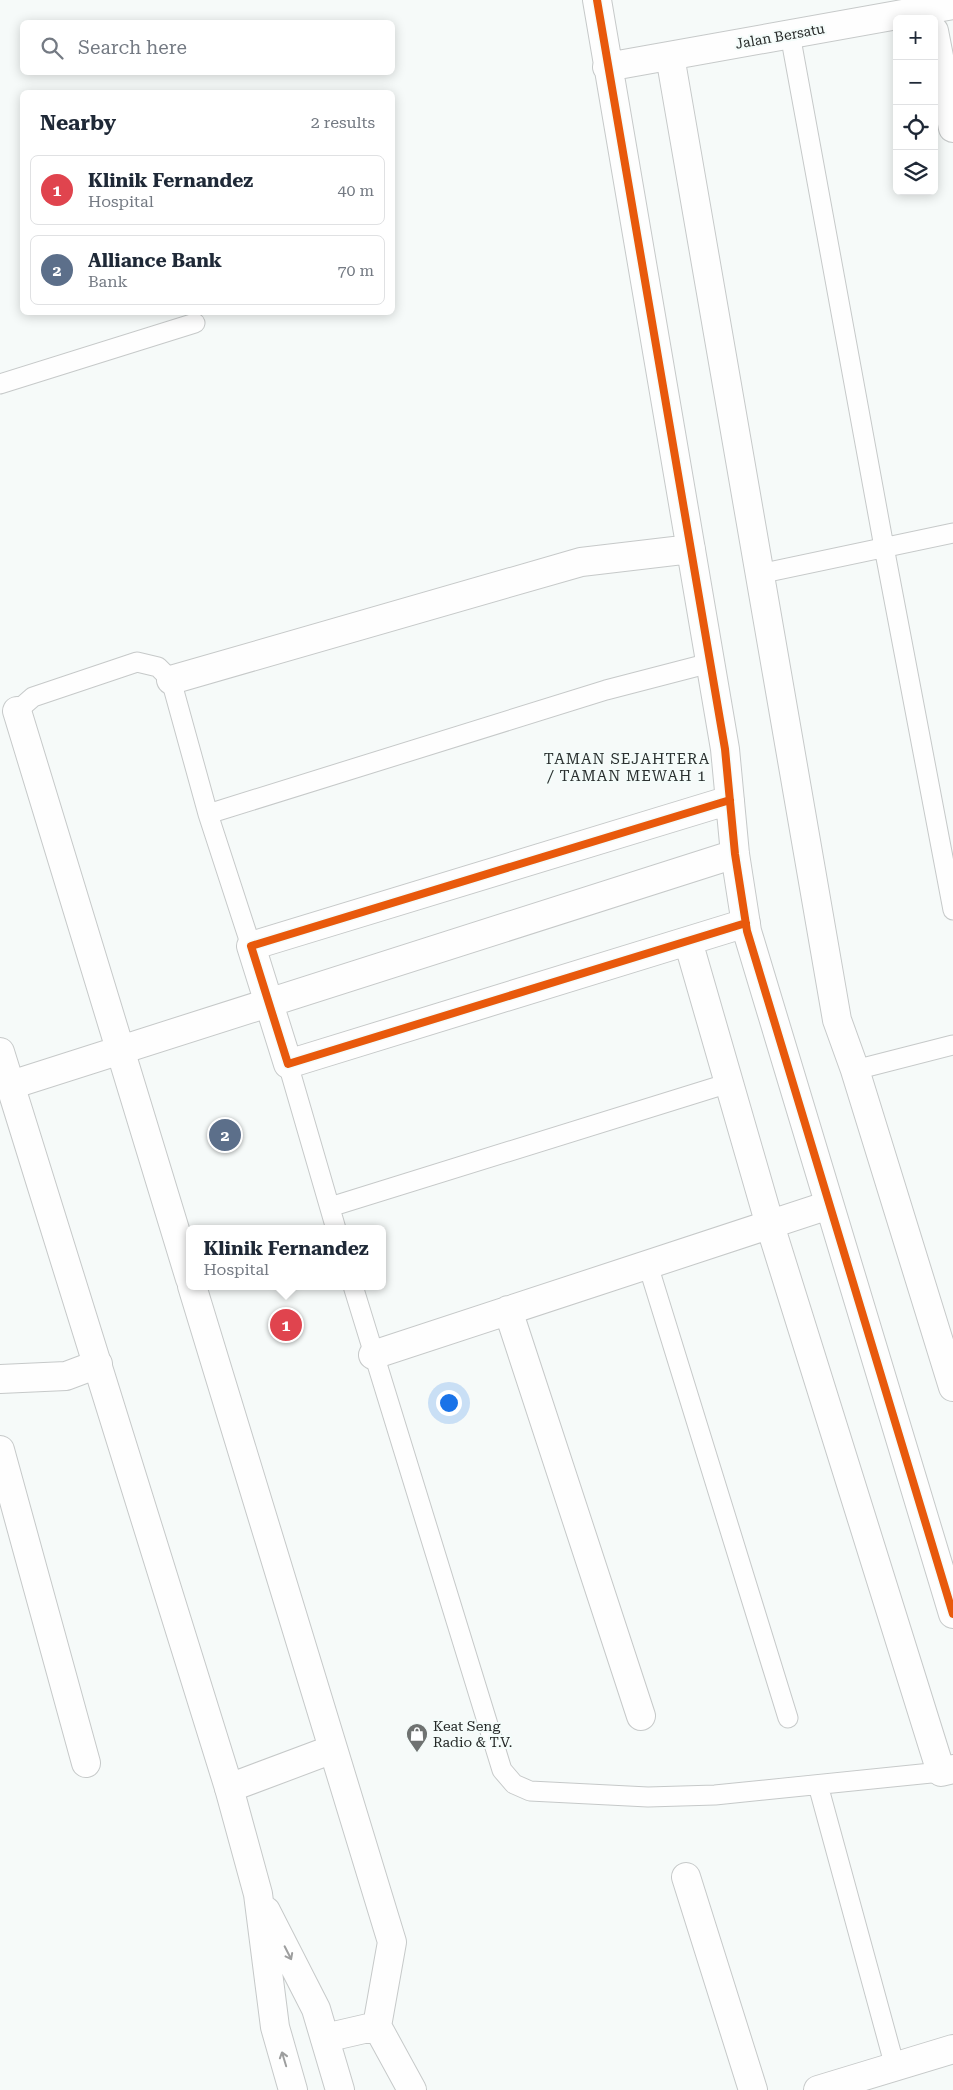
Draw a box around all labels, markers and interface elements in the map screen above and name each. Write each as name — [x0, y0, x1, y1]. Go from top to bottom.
map controls — [893, 15, 938, 195]
button: + — [893, 15, 938, 60]
search box — [20, 20, 395, 75]
street label: Jalan Bersatu — [734, 20, 826, 52]
icon: search — [38, 34, 66, 62]
text: Search here — [78, 36, 187, 59]
button: − — [893, 60, 938, 105]
button: locate — [893, 105, 938, 150]
text: Nearby — [40, 111, 116, 135]
text: 2 results — [311, 113, 375, 132]
button: layers — [893, 150, 938, 195]
text: Klinik Fernandez — [88, 169, 253, 192]
text: 1 — [53, 181, 61, 200]
text: 40 m — [337, 181, 374, 200]
text: Hospital — [88, 192, 154, 211]
text: Alliance Bank — [88, 249, 222, 272]
text: 2 — [53, 261, 61, 280]
text: 70 m — [337, 261, 374, 280]
text: Bank — [88, 272, 128, 291]
district label: TAMAN SEJAHTERA / TAMAN MEWAH 1 — [544, 750, 710, 785]
pin: 2 — [209, 1116, 241, 1154]
popup — [186, 1225, 386, 1290]
text: Klinik Fernandez — [203, 1237, 369, 1260]
text: Hospital — [203, 1260, 269, 1279]
pin: 1 — [270, 1306, 302, 1344]
your location — [436, 1390, 462, 1416]
place label: Keat Seng Radio & T.V. — [433, 1718, 512, 1750]
shop icon: Keat Seng Radio & T.V. — [405, 1722, 429, 1753]
one-way arrow — [283, 1946, 293, 1961]
one-way arrow — [278, 2051, 288, 2067]

